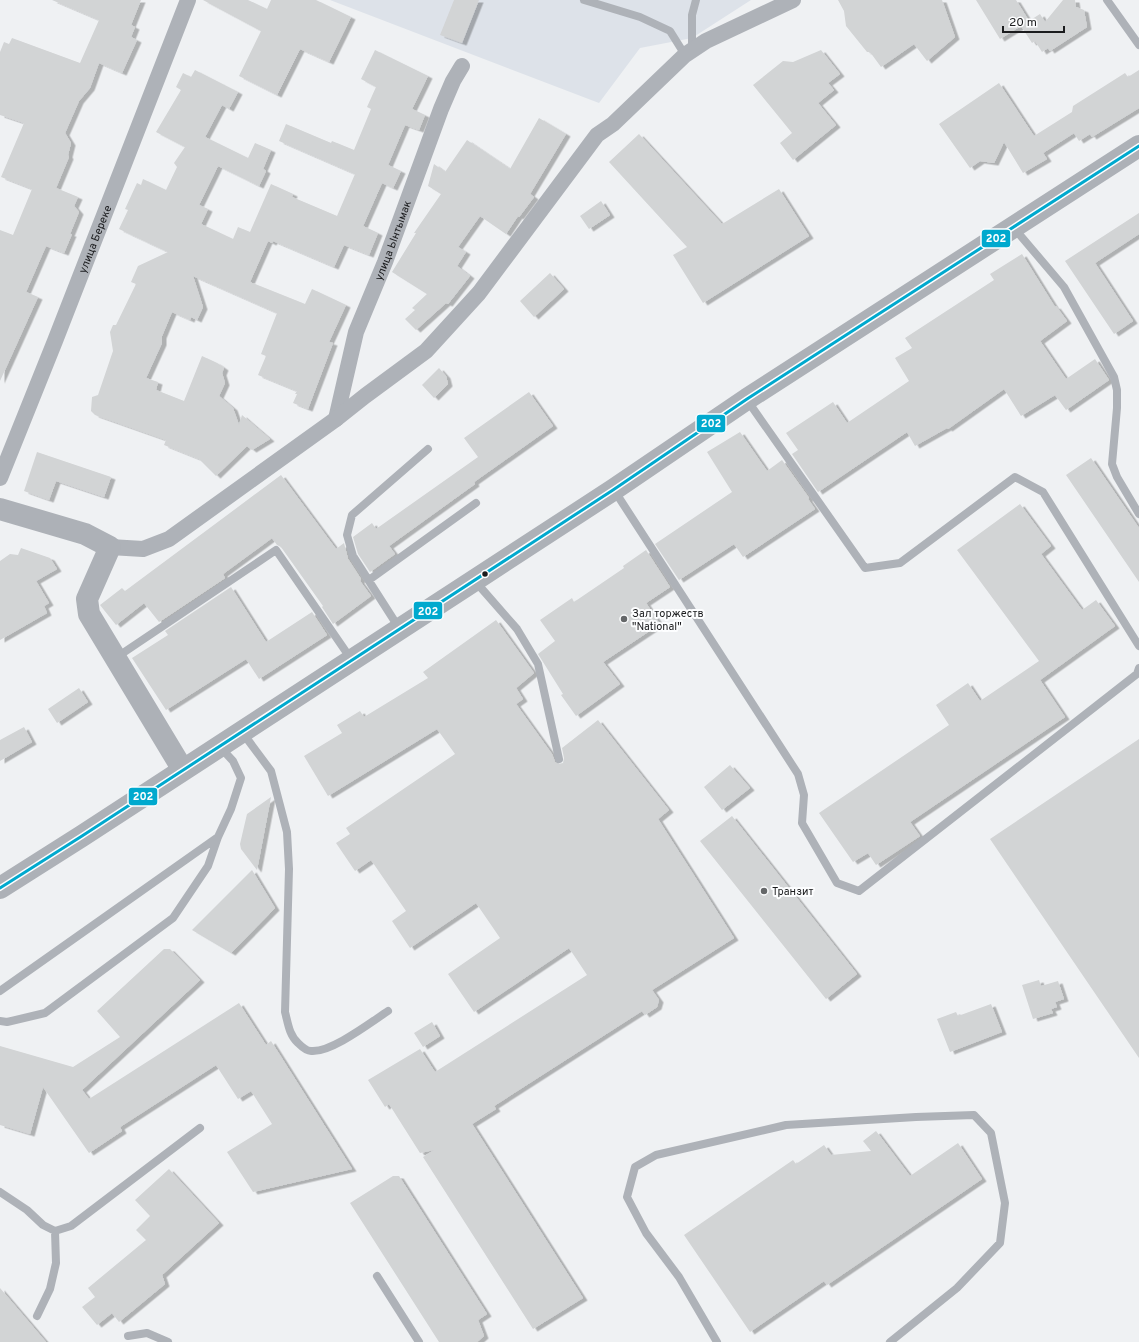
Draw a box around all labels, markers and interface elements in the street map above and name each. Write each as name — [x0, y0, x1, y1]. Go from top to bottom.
scale bar — [1003, 8, 1064, 34]
text: 20 m — [1009, 15, 1037, 31]
street label: улица Ынтымак — [372, 199, 415, 283]
street label: улица Береке — [76, 203, 115, 276]
line badge: 202 — [981, 229, 1011, 248]
text: 202 — [986, 232, 1006, 246]
line badge: 202 — [696, 414, 726, 433]
text: 202 — [701, 417, 721, 431]
unlabelled marker — [480, 569, 490, 579]
line badge: 202 — [413, 601, 443, 620]
text: 202 — [418, 605, 438, 619]
place label: Зал торжеств "National" — [632, 607, 704, 634]
marker: Зал торжеств "National" — [619, 614, 629, 624]
line badge: 202 — [128, 787, 158, 806]
text: 202 — [133, 790, 153, 804]
place label: Транзит — [772, 885, 814, 899]
marker: Транзит — [759, 886, 769, 896]

